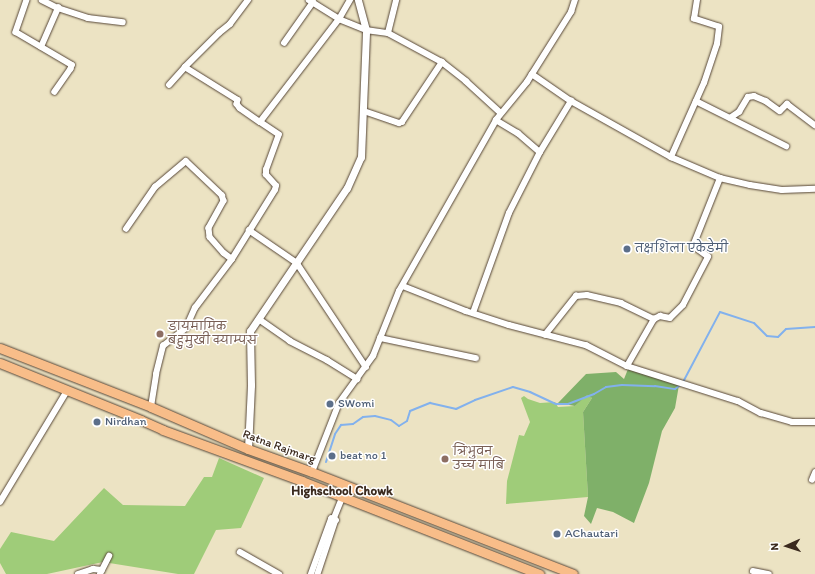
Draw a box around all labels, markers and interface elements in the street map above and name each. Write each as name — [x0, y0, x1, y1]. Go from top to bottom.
place label: तक्षशिला एकेडेमी — [635, 242, 728, 256]
marker: तक्षशिला एकेडेमी — [622, 244, 632, 254]
place label: डायमामिक बहुमुखी क्याम्पस — [168, 320, 257, 348]
marker: डायमामिक बहुमुखी क्याम्पस — [155, 329, 165, 339]
place label: SWomi — [338, 397, 374, 411]
marker: SWomi — [325, 399, 335, 409]
place label: Nirdhan — [105, 415, 146, 429]
marker: Nirdhan — [92, 417, 102, 427]
street label: Ratna Rajmarg — [241, 427, 317, 467]
place label: त्रिभुवन उच्च माबि — [453, 445, 504, 473]
place label: beat no 1 — [340, 449, 386, 463]
marker: beat no 1 — [327, 451, 337, 461]
marker: त्रिभुवन उच्च माबि — [440, 454, 450, 464]
district label: Highschool Chowk — [291, 483, 393, 499]
north arrow — [767, 526, 807, 566]
place label: AChautari — [565, 527, 618, 541]
marker: AChautari — [552, 529, 562, 539]
text: N — [768, 543, 781, 551]

